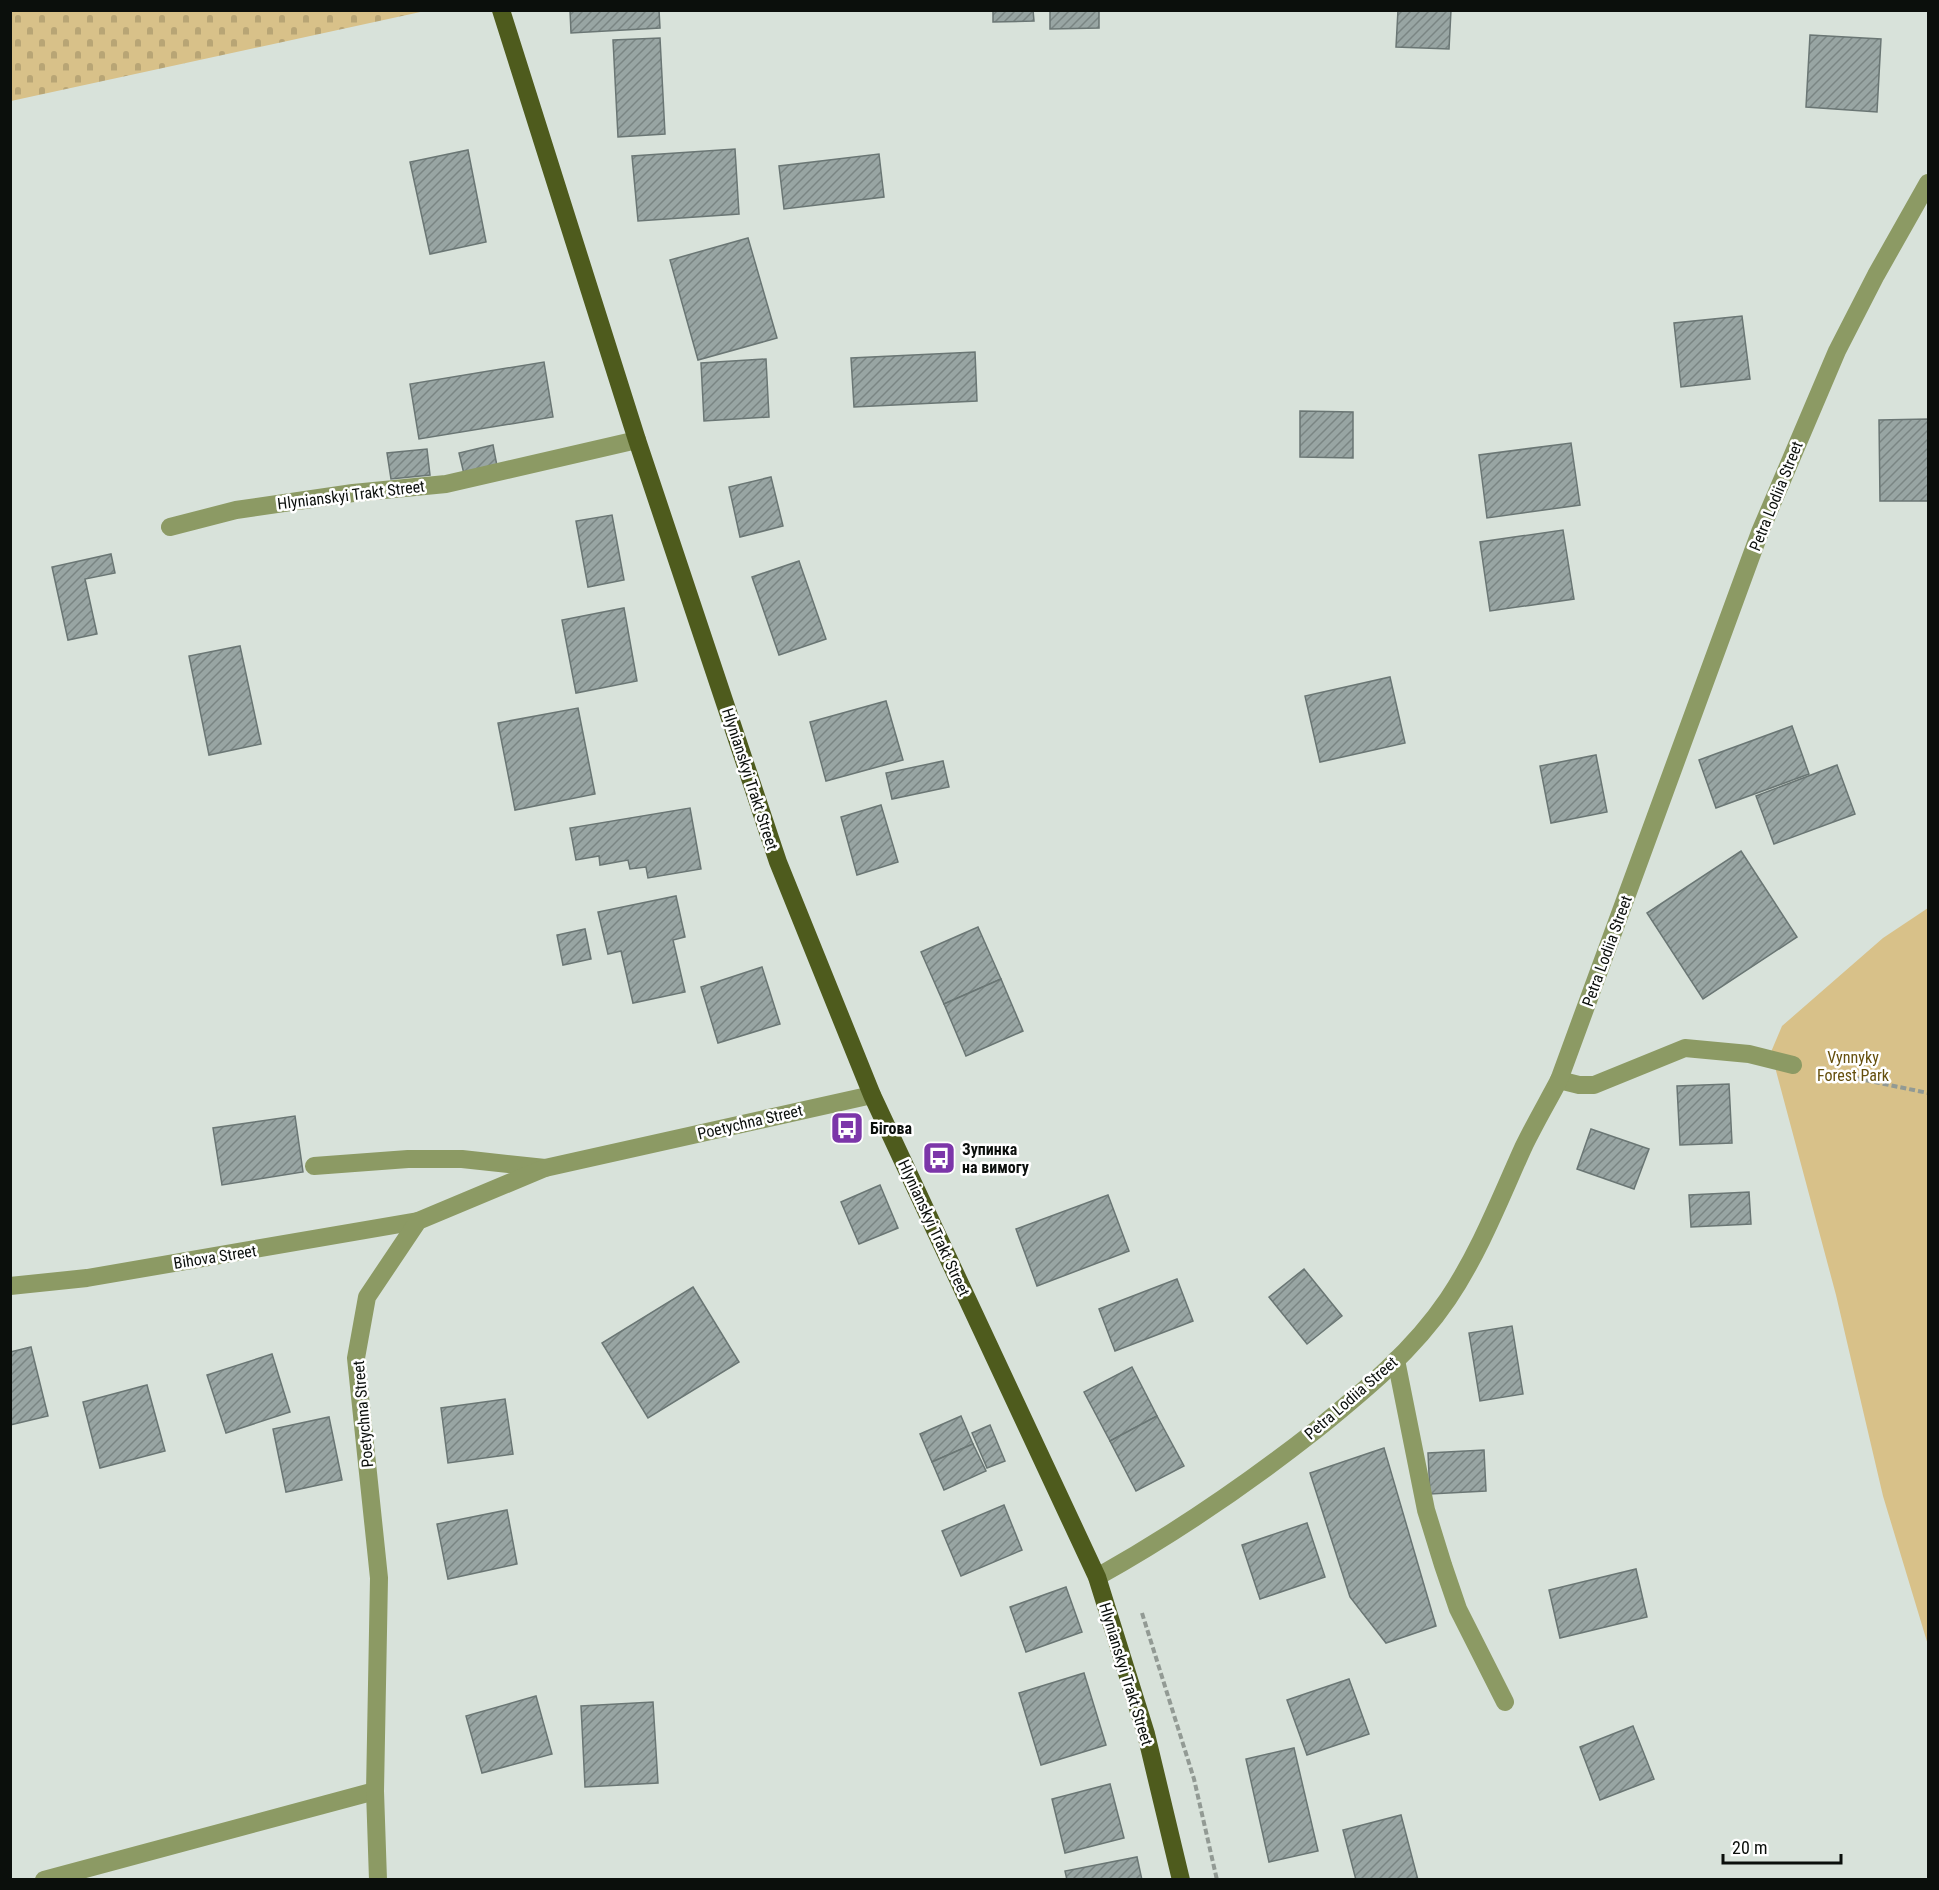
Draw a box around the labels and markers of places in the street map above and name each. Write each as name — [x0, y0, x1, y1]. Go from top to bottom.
bus stop icon: Бігова — [829, 1110, 865, 1146]
place label: Бігова — [870, 1119, 912, 1138]
bus stop icon: Зупинка на вимогу — [921, 1140, 957, 1176]
place label: Зупинка на вимогу — [962, 1140, 1029, 1177]

